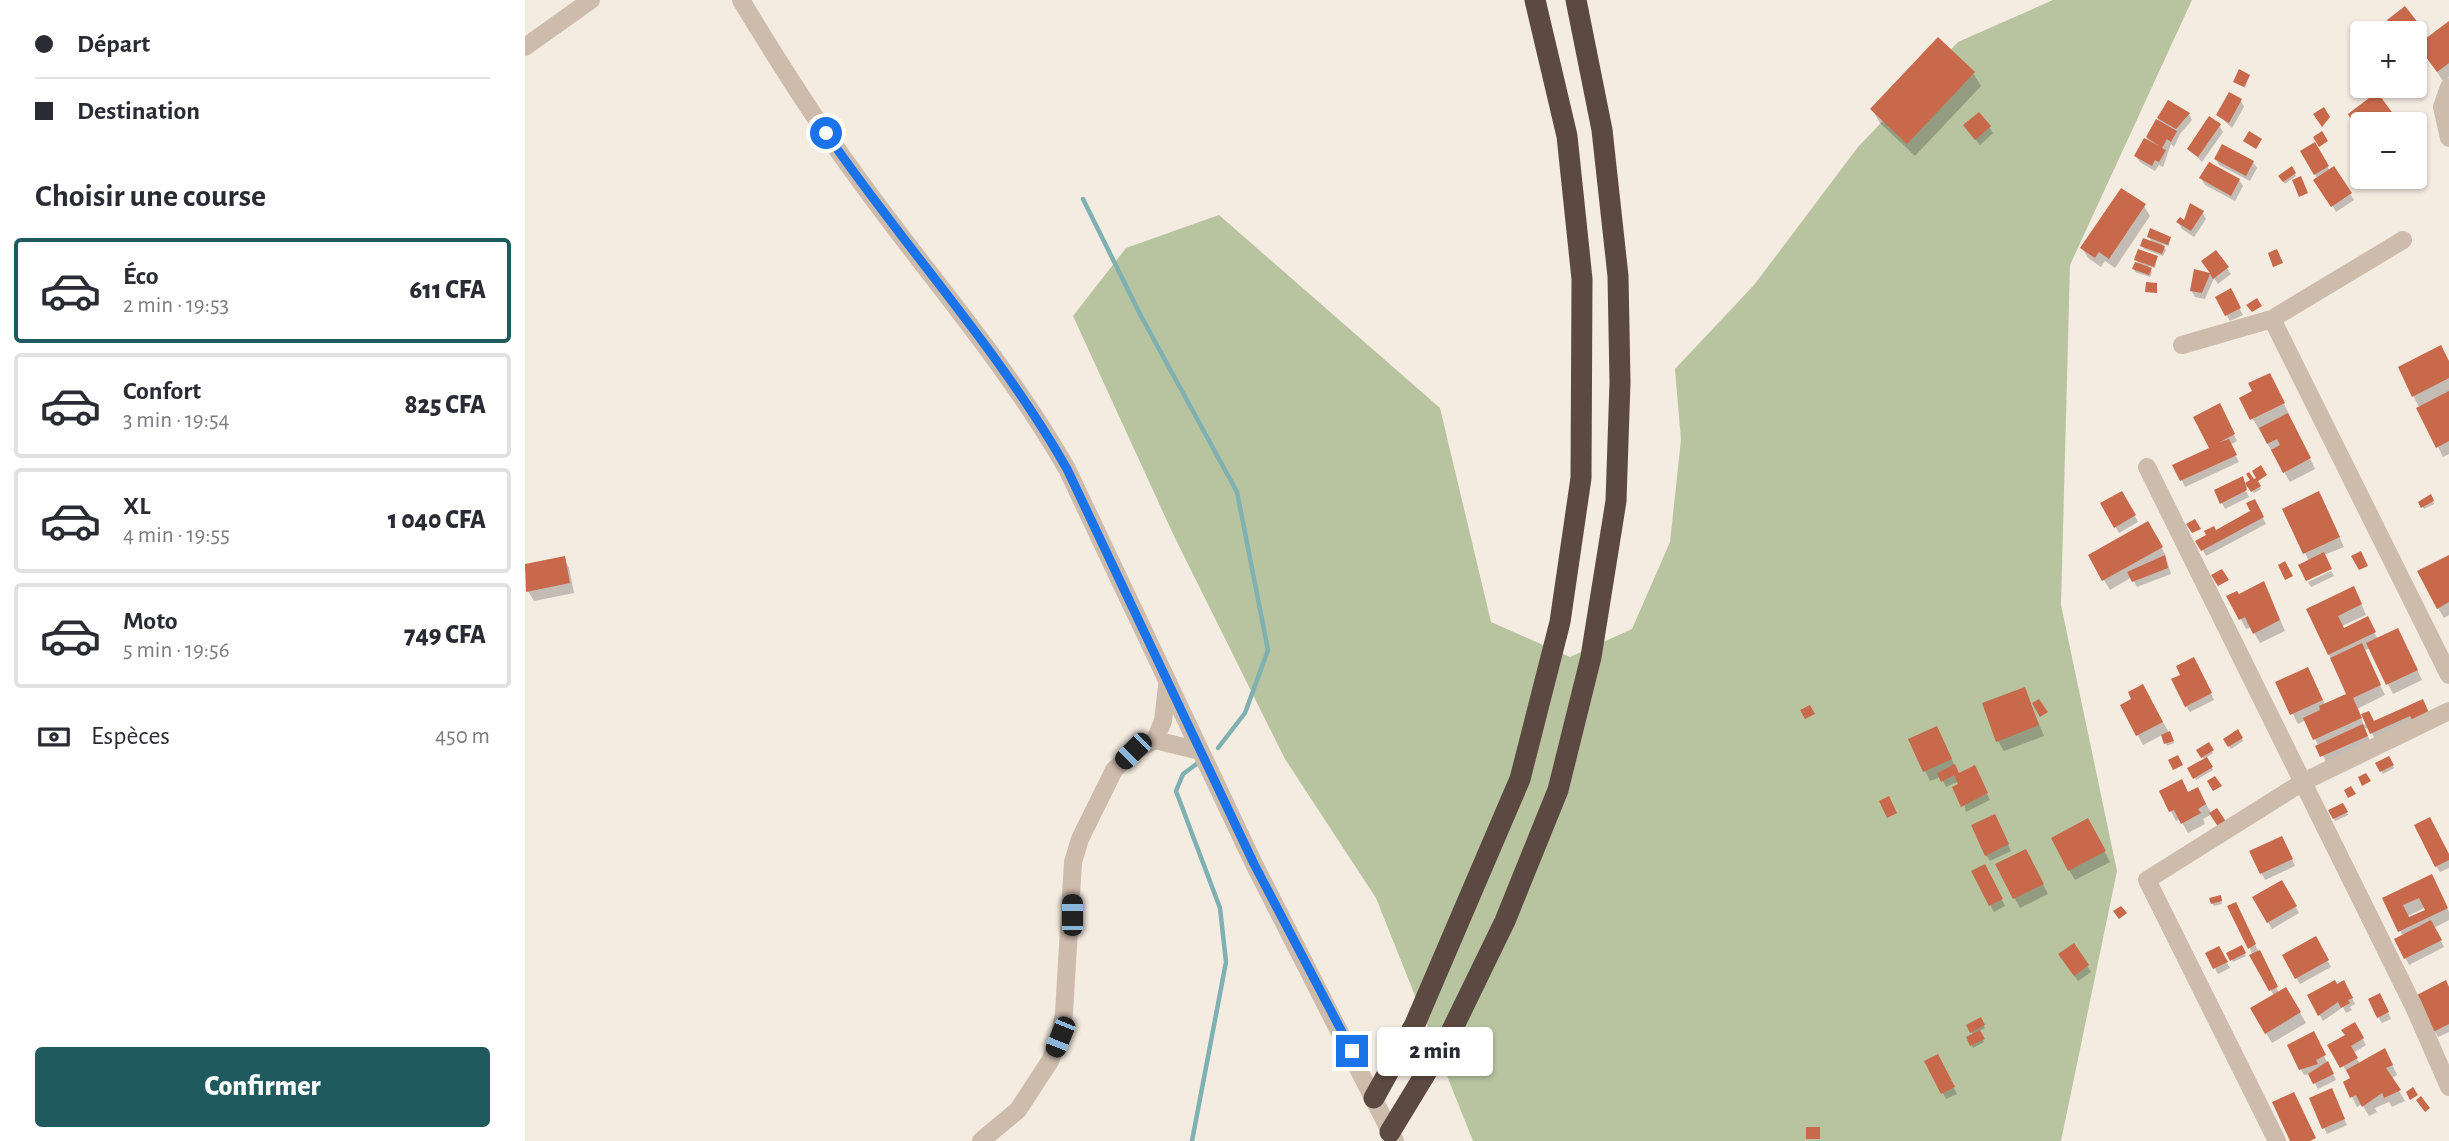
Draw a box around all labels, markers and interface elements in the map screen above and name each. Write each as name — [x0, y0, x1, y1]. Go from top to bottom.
map controls — [2350, 21, 2427, 189]
button: + — [2350, 21, 2427, 98]
text: Départ — [77, 31, 150, 57]
text: Destination — [77, 98, 200, 124]
button: − — [2350, 112, 2427, 189]
route start — [810, 117, 842, 149]
text: Choisir une course — [35, 180, 266, 212]
icon: car — [39, 259, 102, 322]
text: Éco — [123, 263, 159, 289]
text: 611 CFA — [410, 277, 486, 303]
text: 2 min · 19:53 — [123, 294, 229, 317]
icon: car — [39, 374, 102, 437]
text: Confort — [123, 378, 201, 404]
text: 825 CFA — [405, 392, 486, 418]
text: 3 min · 19:54 — [123, 409, 230, 432]
icon: car — [39, 489, 102, 552]
text: XL — [123, 493, 150, 519]
text: 1 040 CFA — [388, 507, 486, 533]
text: 4 min · 19:55 — [123, 524, 230, 547]
icon: car — [39, 604, 102, 667]
text: Moto — [123, 608, 178, 634]
text: 749 CFA — [404, 622, 486, 648]
text: 5 min · 19:56 — [123, 639, 230, 662]
icon: cash — [35, 718, 73, 756]
text: Espèces — [91, 723, 170, 749]
text: 450 m — [435, 725, 490, 748]
car — [1111, 729, 1156, 773]
car — [1062, 894, 1083, 936]
car — [1043, 1014, 1078, 1060]
callout: 2 min — [1377, 1026, 1492, 1076]
route end — [1336, 1035, 1368, 1067]
text: 2 min — [1409, 1040, 1461, 1063]
button: Confirmer — [35, 1047, 490, 1127]

